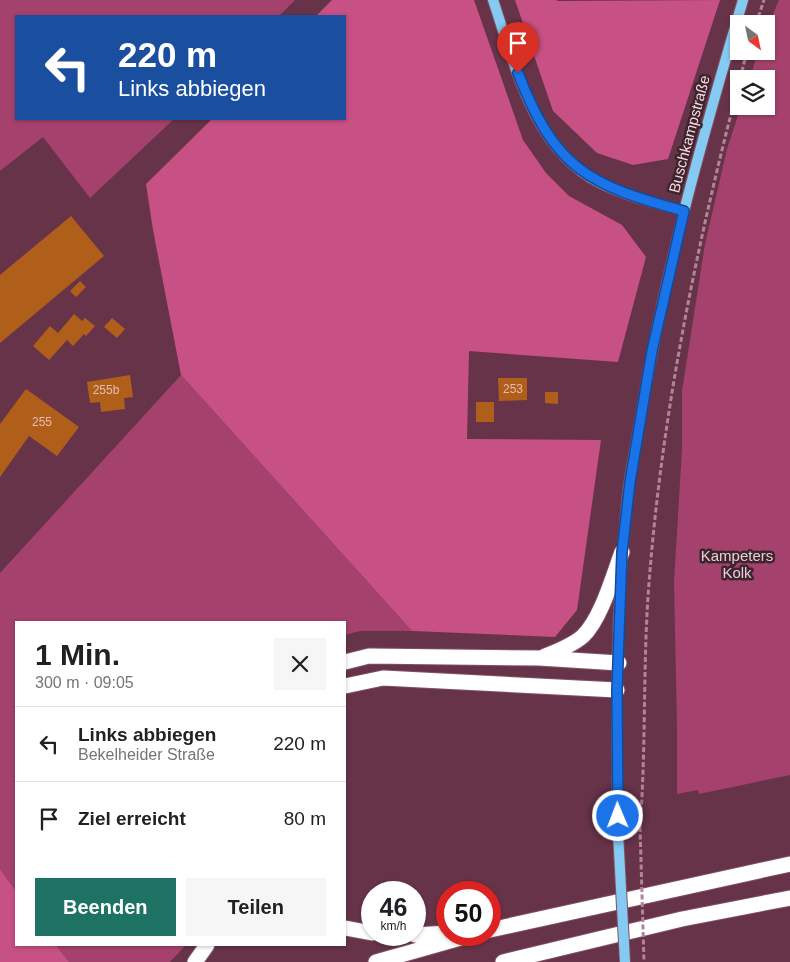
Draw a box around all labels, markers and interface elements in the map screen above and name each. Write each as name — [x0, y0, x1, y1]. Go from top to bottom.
north arrow — [730, 15, 775, 60]
map controls — [730, 15, 775, 115]
pin — [497, 22, 539, 73]
icon: arrive — [504, 29, 532, 57]
icon: left — [35, 35, 100, 100]
text: 220 m — [118, 35, 217, 74]
button: layers — [730, 70, 775, 115]
street label: Buschkampstraße — [665, 73, 713, 195]
text: Links abbiegen — [118, 76, 266, 101]
house number: 253 — [503, 382, 523, 396]
house number: 255b — [93, 383, 120, 397]
house number: 255 — [32, 415, 52, 429]
park label: Kampeters Kolk — [701, 547, 773, 581]
text: 1 Min. — [35, 638, 120, 671]
button: close — [274, 638, 326, 690]
text: 300 m · 09:05 — [35, 674, 134, 691]
text: Links abbiegen — [78, 724, 216, 745]
icon: left — [35, 730, 63, 758]
text: 220 m — [273, 733, 326, 754]
text: Bekelheider Straße — [78, 746, 215, 763]
position arrow — [591, 789, 643, 841]
icon: arrive — [35, 805, 63, 833]
text: Ziel erreicht — [78, 808, 186, 829]
text: 80 m — [284, 808, 326, 829]
button: Beenden — [35, 878, 176, 936]
button: Teilen — [186, 878, 326, 936]
speed limit sign: 50 — [436, 881, 501, 946]
text: 46 — [380, 893, 407, 921]
text: km/h — [380, 919, 407, 933]

